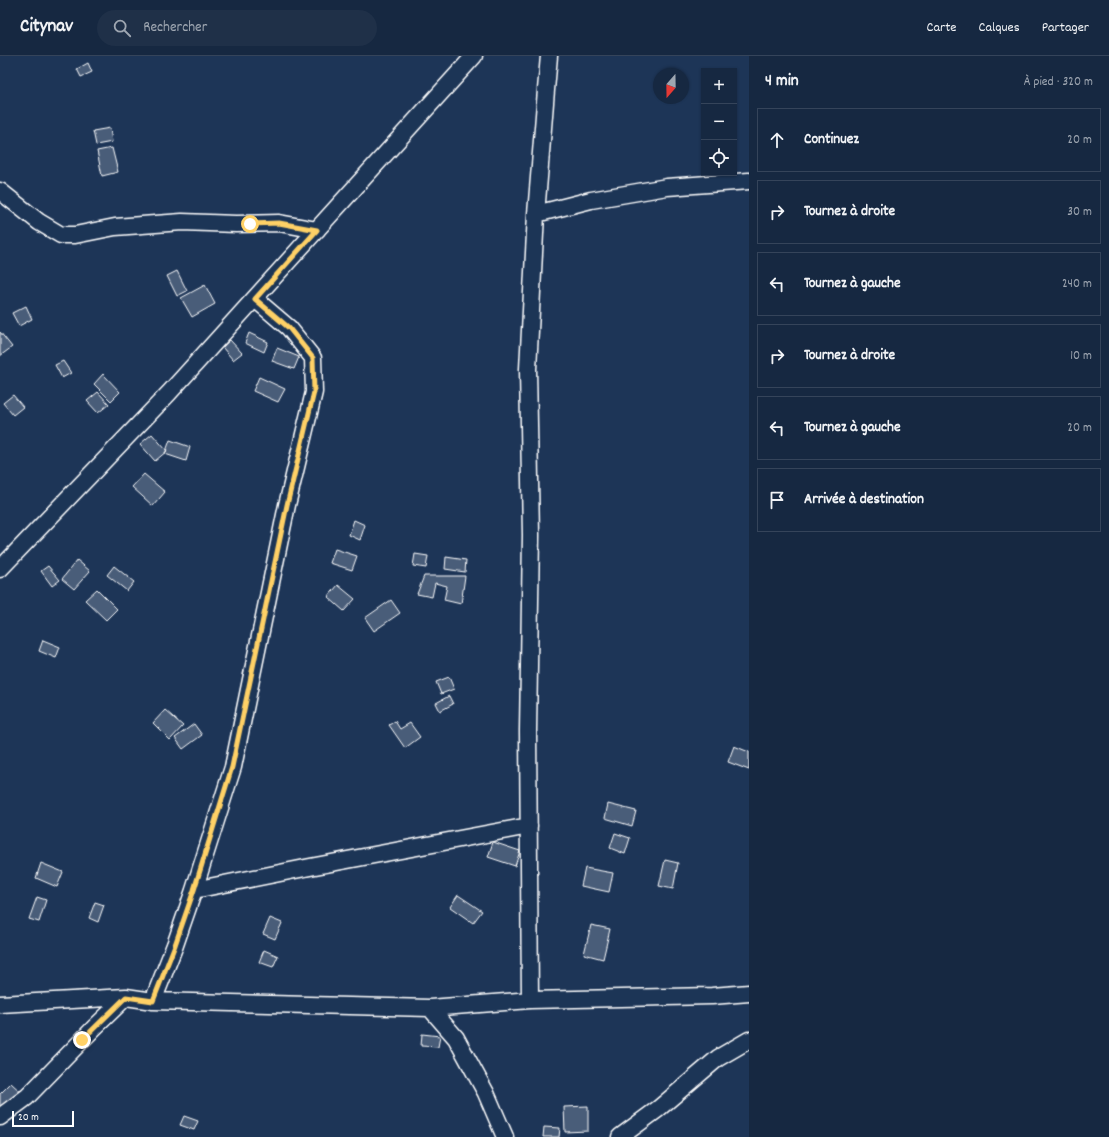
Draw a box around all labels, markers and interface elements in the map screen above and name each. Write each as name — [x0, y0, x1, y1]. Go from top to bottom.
search box — [97, 10, 377, 46]
text: Citynav — [20, 14, 73, 41]
icon: search — [111, 17, 133, 39]
text: Rechercher — [143, 17, 207, 39]
text: Carte — [927, 18, 957, 38]
text: Calques — [979, 18, 1020, 38]
text: Partager — [1042, 18, 1089, 38]
north arrow — [653, 68, 689, 104]
map controls — [701, 68, 737, 176]
button: + — [701, 68, 737, 104]
text: 4 min — [765, 70, 799, 94]
text: À pied · 320 m — [1024, 73, 1093, 92]
button: − — [701, 104, 737, 140]
icon: ahead — [766, 129, 788, 151]
text: Continuez — [804, 129, 859, 151]
text: 20 m — [1067, 131, 1092, 150]
button: locate — [701, 140, 737, 176]
icon: right — [766, 201, 788, 223]
text: Tournez à droite — [804, 201, 895, 223]
text: 30 m — [1067, 203, 1092, 222]
route start — [241, 215, 259, 233]
icon: left — [766, 273, 788, 295]
text: Tournez à gauche — [804, 273, 901, 295]
text: 240 m — [1062, 275, 1092, 294]
icon: right — [766, 345, 788, 367]
text: Tournez à droite — [804, 345, 895, 367]
text: 10 m — [1070, 347, 1092, 366]
icon: left — [766, 417, 788, 439]
text: Tournez à gauche — [804, 417, 901, 439]
text: 20 m — [1067, 419, 1092, 438]
icon: arrive — [766, 489, 788, 511]
text: Arrivée à destination — [804, 489, 924, 511]
route end — [73, 1031, 91, 1049]
scale bar — [12, 1109, 74, 1128]
text: 20 m — [18, 1110, 39, 1126]

